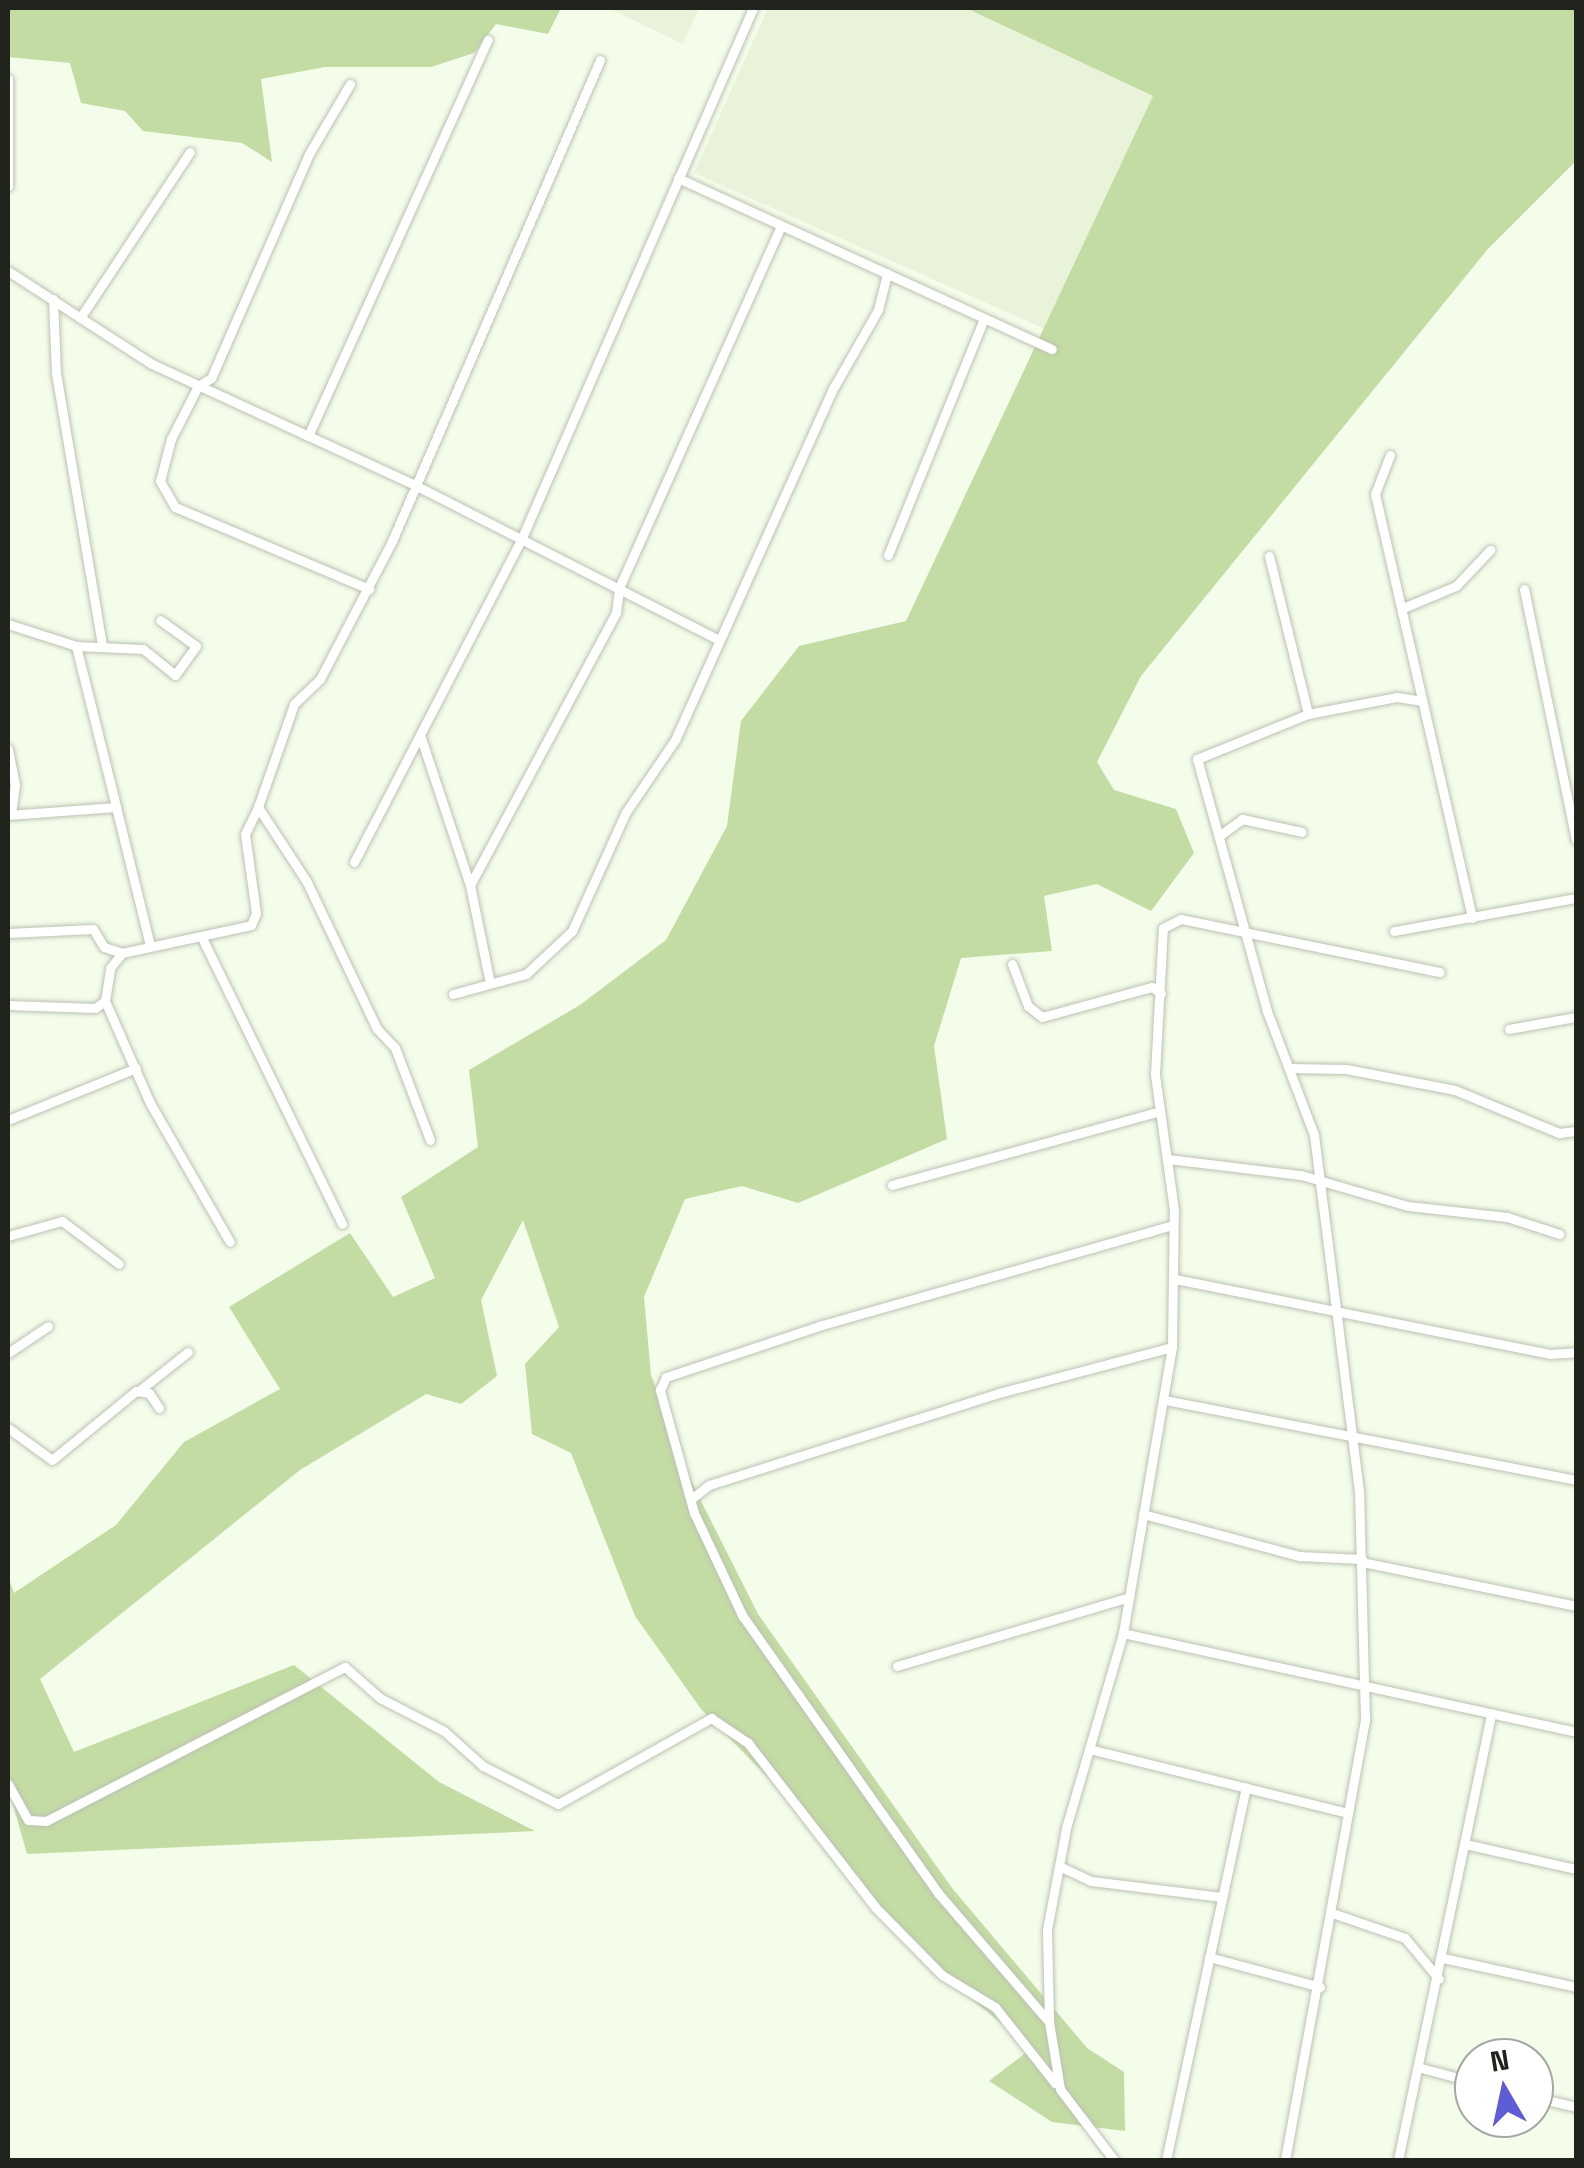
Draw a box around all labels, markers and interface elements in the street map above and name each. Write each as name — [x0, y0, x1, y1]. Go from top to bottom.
north arrow — [1454, 2038, 1554, 2138]
text: N — [1488, 2041, 1512, 2080]

